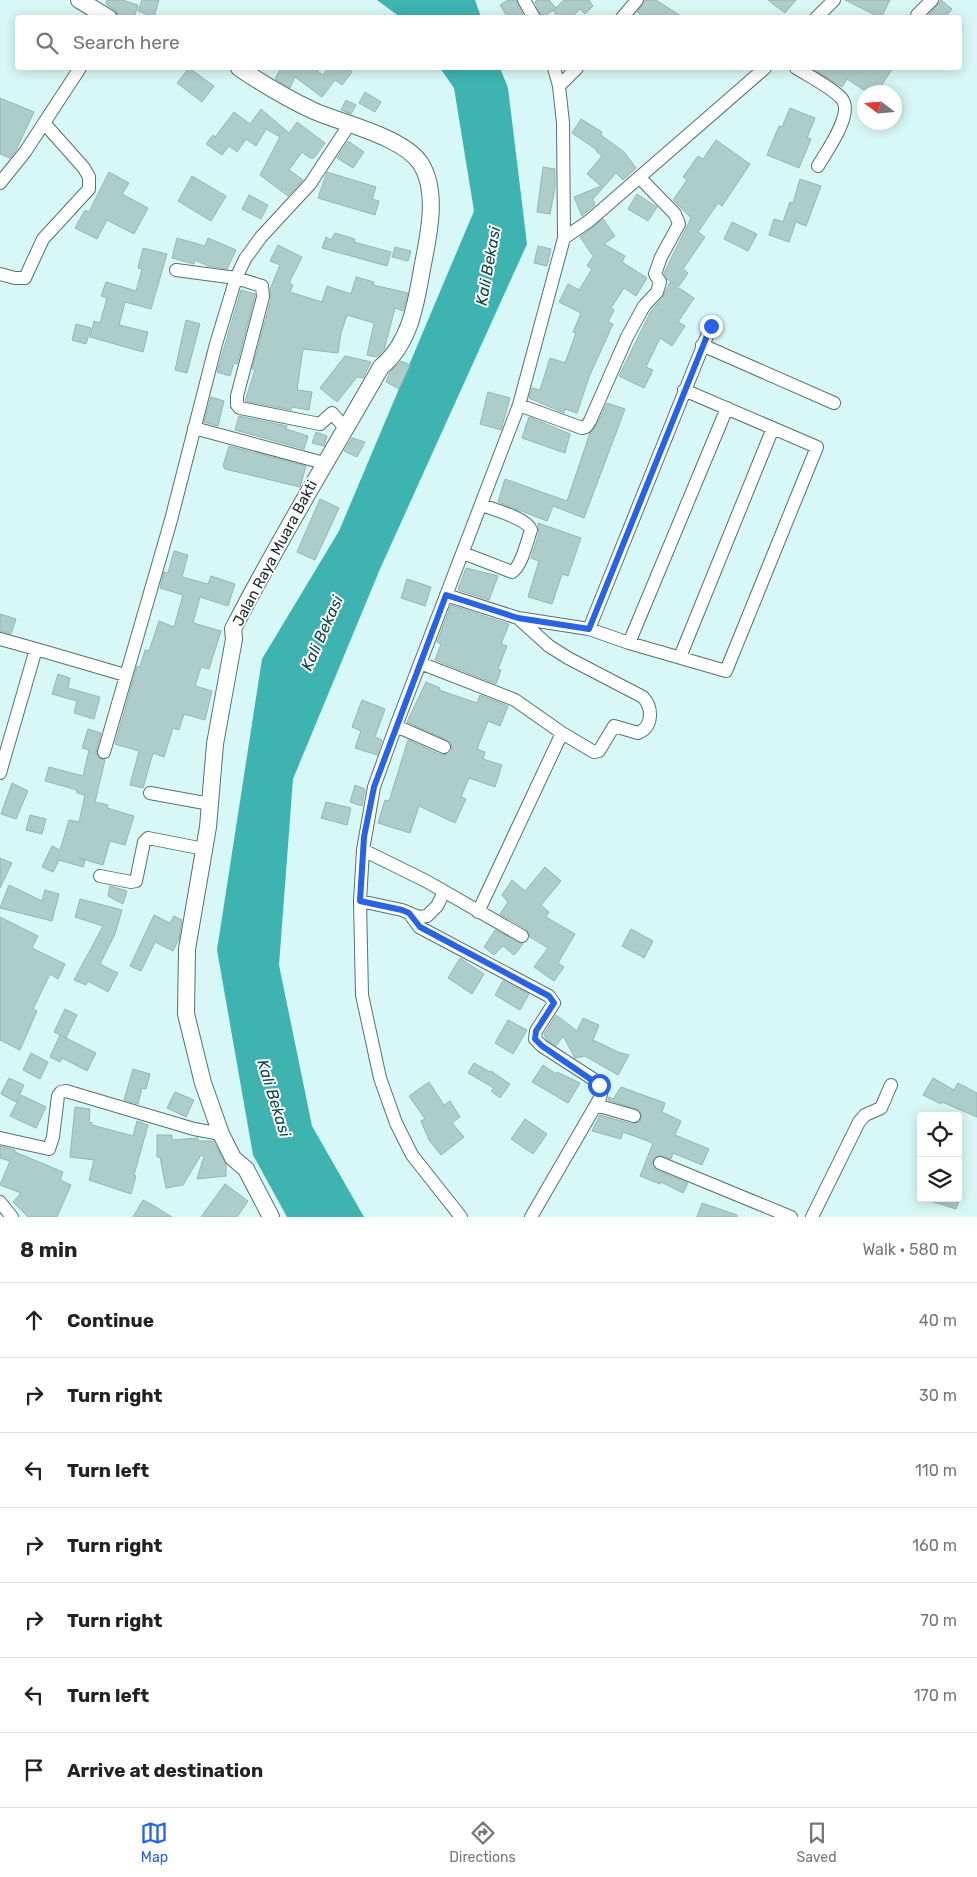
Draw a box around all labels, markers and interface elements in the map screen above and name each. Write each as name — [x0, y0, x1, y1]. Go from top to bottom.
search box — [15, 15, 962, 70]
icon: search — [33, 29, 61, 57]
text: Search here — [73, 31, 180, 54]
north arrow — [857, 85, 902, 130]
water label: Kali Bekasi — [472, 224, 504, 307]
route end — [700, 315, 723, 338]
street label: Jalan Raya Muara Bakti — [229, 477, 321, 629]
water label: Kali Bekasi — [297, 592, 347, 673]
water label: Kali Bekasi — [253, 1057, 295, 1140]
route start — [588, 1074, 611, 1097]
map controls — [917, 1112, 962, 1202]
button: locate — [917, 1112, 962, 1157]
button: layers — [917, 1157, 962, 1202]
text: 8 min — [20, 1237, 77, 1262]
text: Walk · 580 m — [863, 1240, 957, 1259]
icon: ahead — [20, 1306, 48, 1334]
text: Continue — [67, 1309, 154, 1332]
text: 40 m — [919, 1311, 957, 1330]
icon: right — [20, 1381, 48, 1409]
text: Turn right — [67, 1384, 162, 1407]
text: 30 m — [919, 1386, 957, 1405]
icon: left — [20, 1456, 48, 1484]
text: Turn left — [67, 1459, 149, 1482]
text: 110 m — [915, 1461, 957, 1480]
icon: right — [20, 1531, 48, 1559]
text: Turn right — [67, 1534, 162, 1557]
text: 160 m — [912, 1536, 957, 1555]
icon: right — [20, 1606, 48, 1634]
text: Turn right — [67, 1609, 162, 1632]
text: 70 m — [920, 1611, 957, 1630]
icon: left — [20, 1681, 48, 1709]
text: Turn left — [67, 1684, 149, 1707]
text: 170 m — [914, 1686, 957, 1705]
icon: arrive — [20, 1756, 48, 1784]
text: Arrive at destination — [67, 1759, 263, 1782]
tab: Map — [140, 1819, 168, 1866]
tab: Directions — [449, 1819, 516, 1866]
tab: Saved — [797, 1819, 837, 1866]

